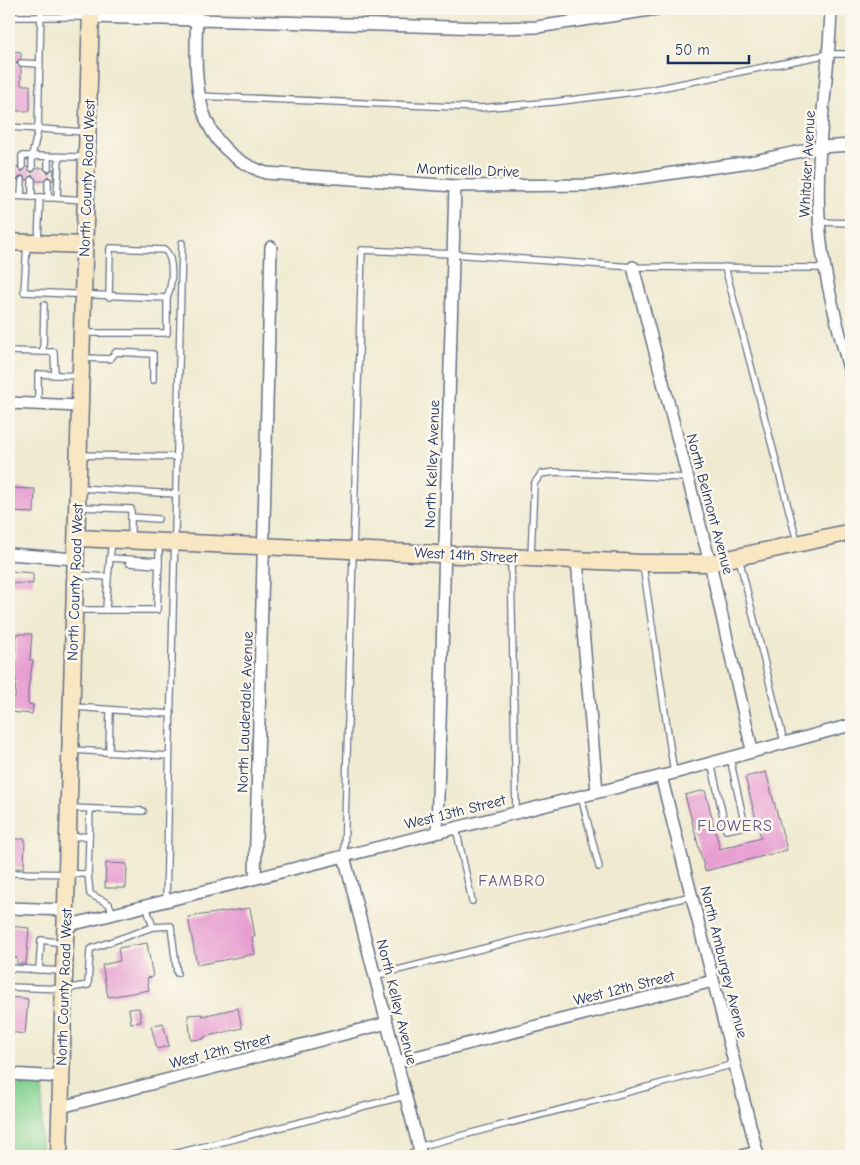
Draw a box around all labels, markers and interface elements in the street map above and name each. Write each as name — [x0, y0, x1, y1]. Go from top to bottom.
scale bar — [668, 32, 749, 64]
text: 50 m — [675, 41, 710, 59]
street label: North County Road West — [75, 98, 99, 257]
street label: Whitaker Avenue — [795, 110, 819, 218]
street label: Monticello Drive — [416, 159, 520, 181]
street label: North Kelley Avenue — [421, 399, 443, 529]
street label: North Belmont Avenue — [683, 432, 738, 577]
street label: North County Road West — [63, 502, 87, 661]
street label: West 14th Street — [414, 543, 519, 567]
street label: North Lauderdale Avenue — [233, 630, 257, 793]
street label: West 13th Street — [403, 791, 508, 833]
district label: FLOWERS — [697, 817, 773, 835]
district label: FAMBRO — [478, 872, 546, 890]
street label: North Amburgey Avenue — [696, 884, 752, 1040]
street label: North County Road West — [52, 907, 76, 1066]
street label: North Kelley Avenue — [373, 937, 421, 1067]
street label: West 12th Street — [571, 967, 677, 1009]
street label: West 12th Street — [167, 1030, 273, 1072]

